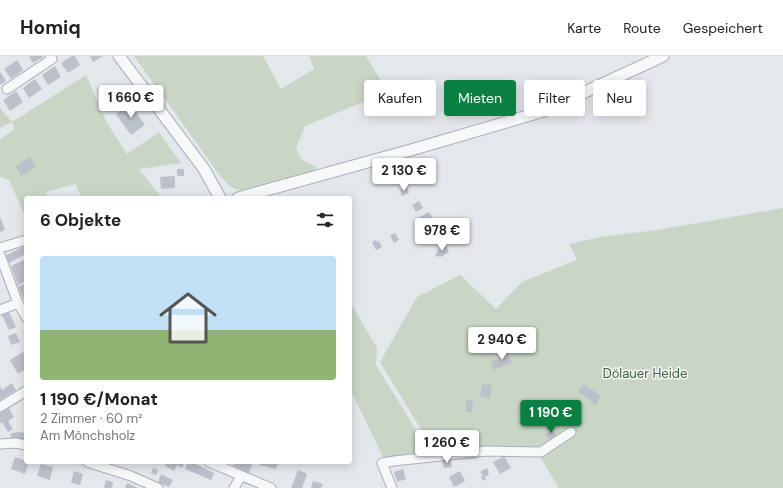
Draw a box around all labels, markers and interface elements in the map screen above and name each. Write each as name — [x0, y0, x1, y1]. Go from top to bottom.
text: Homiq — [20, 15, 81, 40]
text: Karte — [567, 19, 601, 37]
text: Route — [623, 19, 661, 37]
text: Gespeichert — [683, 19, 763, 37]
chip: Kaufen — [364, 80, 436, 116]
chip: Mieten — [444, 80, 516, 116]
chip: Filter — [524, 80, 585, 116]
chip: Neu — [593, 80, 646, 116]
pin: 1 660 € — [94, 85, 168, 119]
text: 1 660 € — [108, 89, 154, 106]
pin: 2 130 € — [367, 158, 441, 192]
text: 2 130 € — [381, 162, 427, 179]
text: 6 Objekte — [40, 209, 121, 231]
icon: filters — [314, 209, 336, 231]
pin: 978 € — [414, 218, 470, 252]
text: 978 € — [424, 222, 460, 239]
icon: home — [152, 282, 224, 354]
pin: 2 940 € — [465, 327, 539, 361]
text: 2 940 € — [477, 331, 527, 348]
park label: Dölauer Heide — [603, 365, 687, 382]
text: 1 190 €/Monat — [40, 388, 158, 410]
pin: 1 190 € — [514, 400, 588, 434]
text: 1 190 € — [529, 404, 573, 421]
text: 2 Zimmer · 60 m² — [40, 410, 142, 427]
text: Am Mönchsholz — [40, 427, 135, 444]
pin: 1 260 € — [410, 430, 484, 464]
text: 1 260 € — [424, 434, 470, 451]

